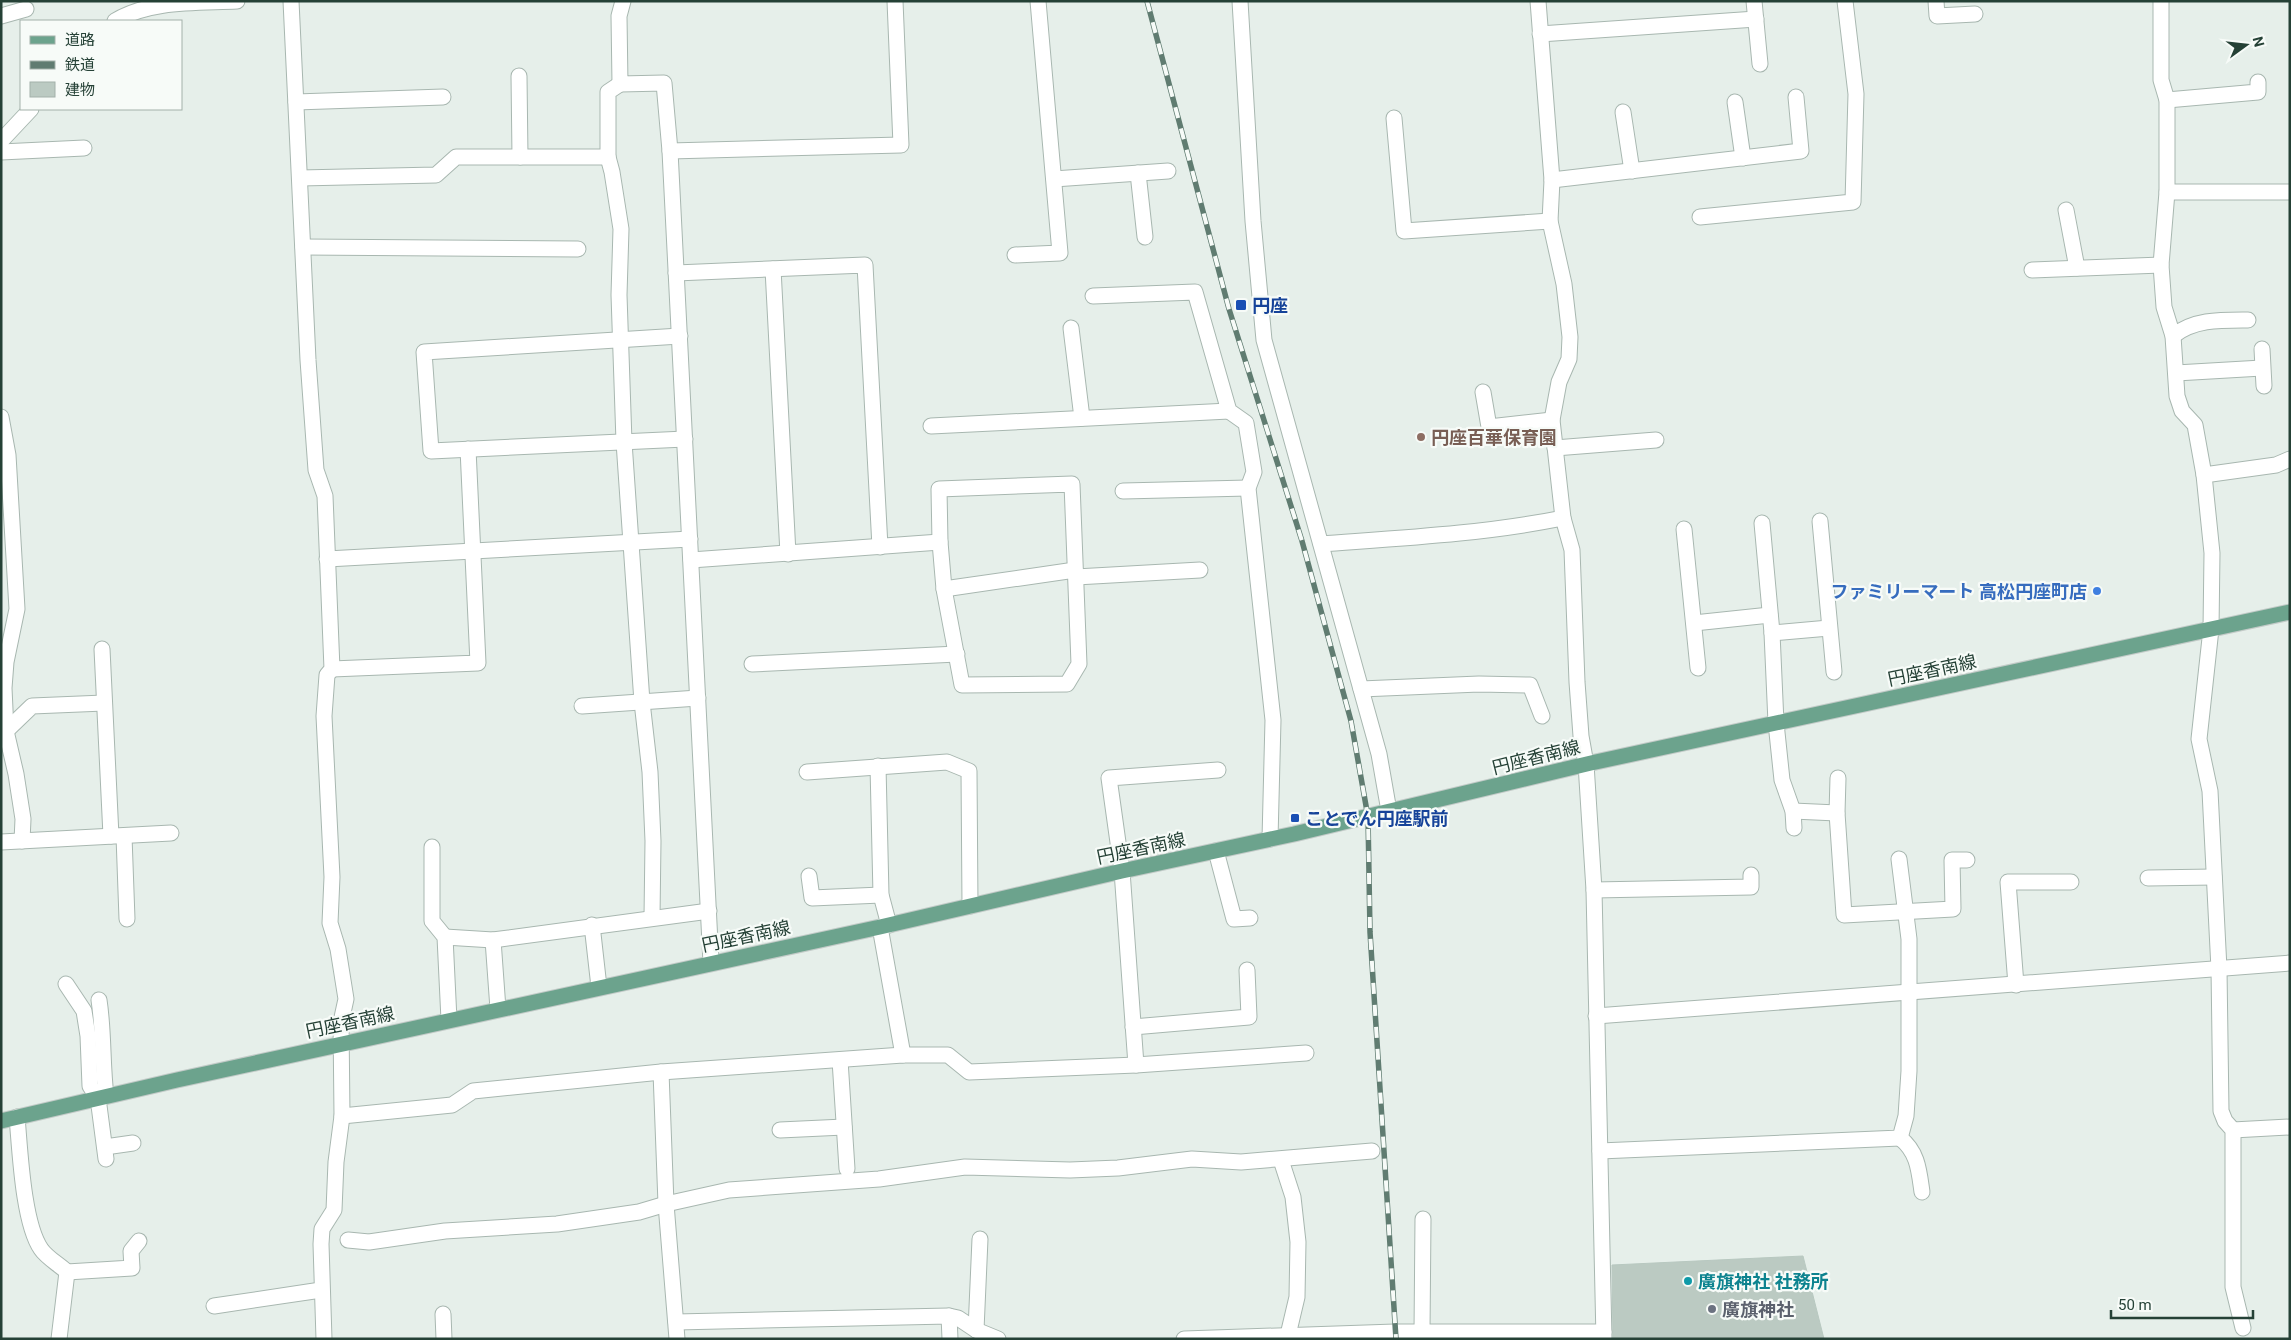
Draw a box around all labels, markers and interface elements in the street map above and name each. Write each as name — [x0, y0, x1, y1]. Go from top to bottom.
legend — [20, 20, 182, 110]
north arrow — [2221, 20, 2271, 70]
text: 道路 — [65, 31, 95, 49]
text: N — [2250, 35, 2268, 48]
text: 鉄道 — [65, 56, 95, 74]
text: 建物 — [65, 81, 95, 99]
place label: 円座 — [1252, 295, 1288, 316]
marker: 円座 — [1234, 298, 1248, 312]
place label: 円座百華保育園 — [1431, 427, 1557, 448]
marker: 円座百華保育園 — [1415, 431, 1427, 443]
place label: ファミリーマート 高松円座町店 — [1831, 581, 2087, 602]
marker: ファミリーマート 高松円座町店 — [2091, 585, 2103, 597]
street label: 円座香南線 — [1886, 650, 1978, 690]
street label: 円座香南線 — [1490, 736, 1582, 778]
place label: ことでん円座駅前 — [1305, 808, 1448, 829]
marker: ことでん円座駅前 — [1289, 812, 1301, 824]
street label: 円座香南線 — [1095, 828, 1187, 868]
street label: 円座香南線 — [700, 916, 792, 956]
street label: 円座香南線 — [304, 1002, 396, 1042]
place label: 廣旗神社 社務所 — [1698, 1271, 1828, 1292]
marker: 廣旗神社 社務所 — [1682, 1275, 1694, 1287]
scale bar — [2111, 1288, 2254, 1320]
text: 50 m — [2118, 1296, 2152, 1314]
place label: 廣旗神社 — [1722, 1299, 1794, 1320]
marker: 廣旗神社 — [1706, 1303, 1718, 1315]

